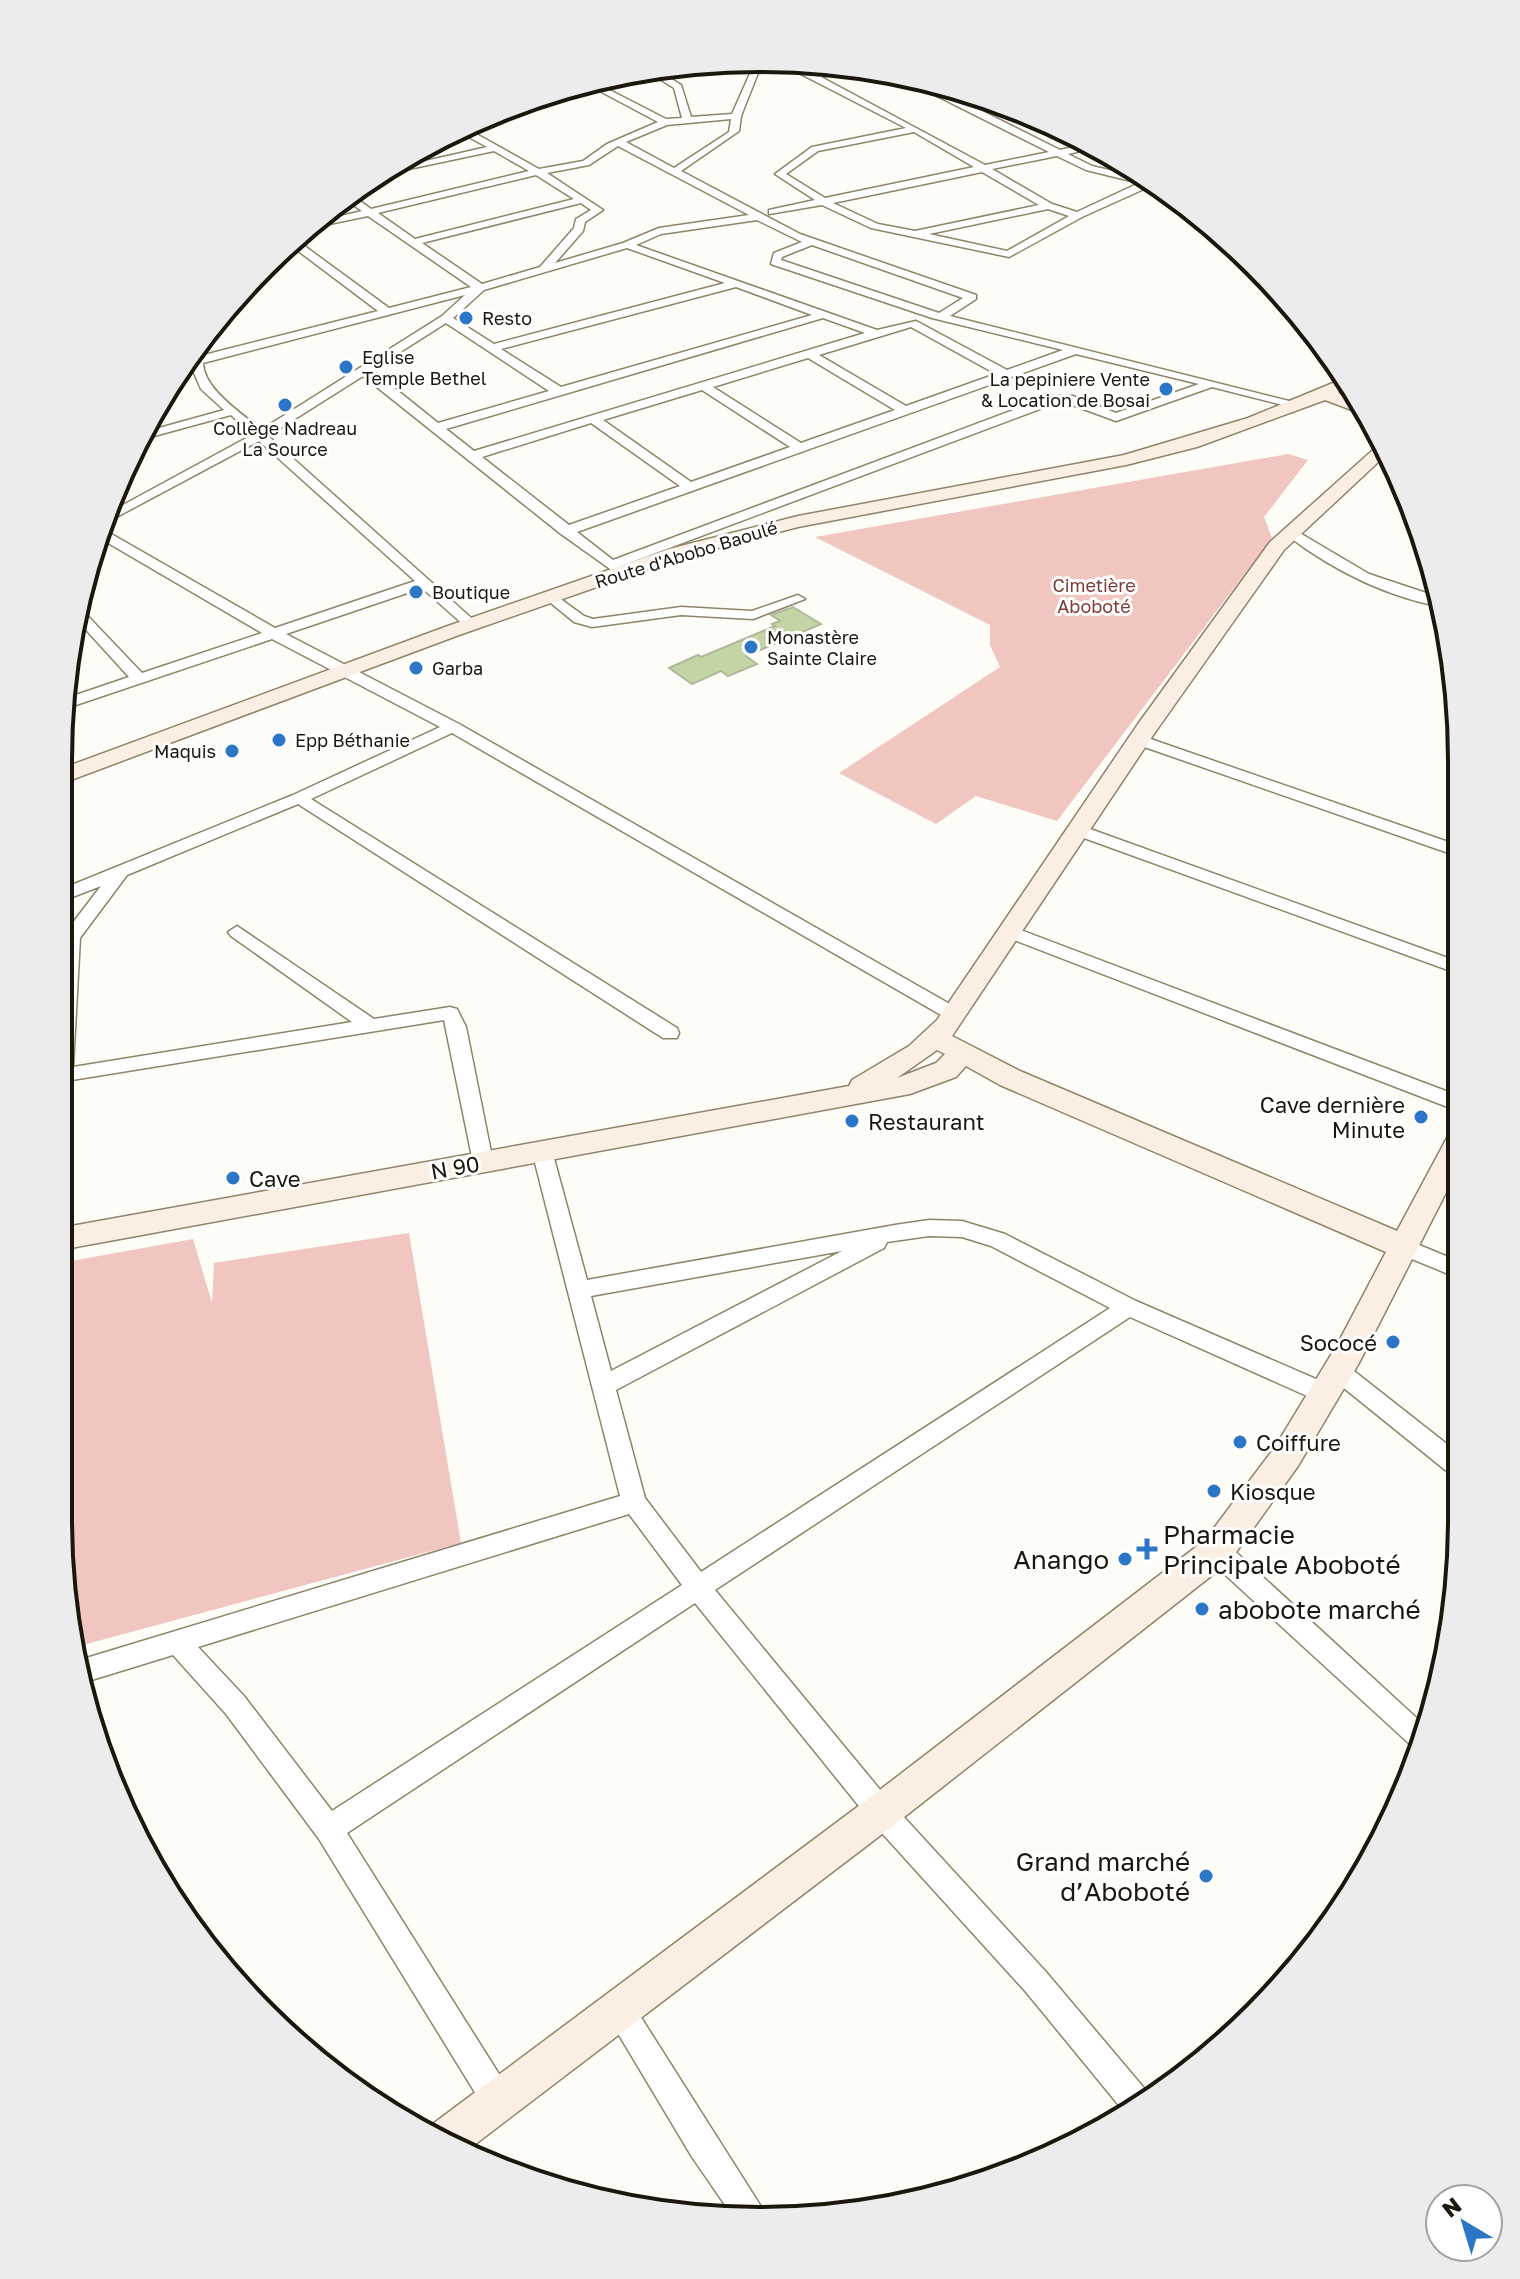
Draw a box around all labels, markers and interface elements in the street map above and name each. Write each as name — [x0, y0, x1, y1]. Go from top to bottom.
place label: Resto — [482, 307, 532, 329]
marker: Resto — [457, 309, 475, 327]
place label: Eglise Temple Bethel — [362, 346, 487, 389]
marker: Eglise Temple Bethel — [337, 358, 355, 376]
place label: La pepiniere Vente & Location de Bosai — [981, 368, 1150, 411]
marker: La pepiniere Vente & Location de Bosai — [1157, 380, 1175, 398]
marker: Collège Nadreau La Source — [276, 396, 294, 414]
place label: Collège Nadreau La Source — [213, 417, 357, 460]
street label: Route d'Abobo Baoulé — [592, 516, 780, 592]
park label: Cimetière Aboboté — [1052, 574, 1136, 617]
place label: Boutique — [432, 581, 510, 603]
marker: Boutique — [407, 583, 425, 601]
place label: Monastère Sainte Claire — [767, 626, 877, 669]
marker: Monastère Sainte Claire — [742, 638, 760, 656]
place label: Garba — [432, 657, 483, 679]
marker: Garba — [407, 659, 425, 677]
place label: Epp Béthanie — [295, 729, 410, 751]
marker: Epp Béthanie — [270, 731, 288, 749]
place label: Maquis — [154, 740, 216, 762]
marker: Maquis — [223, 742, 241, 760]
place label: Cave dernière Minute — [1260, 1091, 1405, 1143]
place label: Restaurant — [868, 1108, 985, 1135]
marker: Cave dernière Minute — [1412, 1108, 1430, 1126]
marker: Restaurant — [843, 1112, 861, 1130]
street label: N 90 — [428, 1149, 482, 1185]
place label: Cave — [249, 1165, 301, 1192]
marker: Cave — [224, 1169, 242, 1187]
place label: Sococé — [1300, 1329, 1377, 1356]
marker: Sococé — [1384, 1333, 1402, 1351]
place label: Coiffure — [1256, 1429, 1341, 1456]
marker: Coiffure — [1231, 1433, 1249, 1451]
place label: Kiosque — [1230, 1478, 1316, 1505]
marker: Kiosque — [1205, 1482, 1223, 1500]
place label: Pharmacie Principale Aboboté — [1163, 1519, 1401, 1580]
marker: Pharmacie Principale Aboboté — [1138, 1540, 1156, 1558]
place label: Anango — [1013, 1544, 1109, 1575]
marker: Anango — [1116, 1550, 1134, 1568]
place label: abobote marché — [1218, 1594, 1421, 1625]
marker: abobote marché — [1193, 1600, 1211, 1618]
place label: Grand marché d’Aboboté — [1016, 1846, 1190, 1907]
marker: Grand marché d’Aboboté — [1197, 1867, 1215, 1885]
north arrow — [1424, 2183, 1504, 2263]
text: N — [1436, 2191, 1466, 2223]

